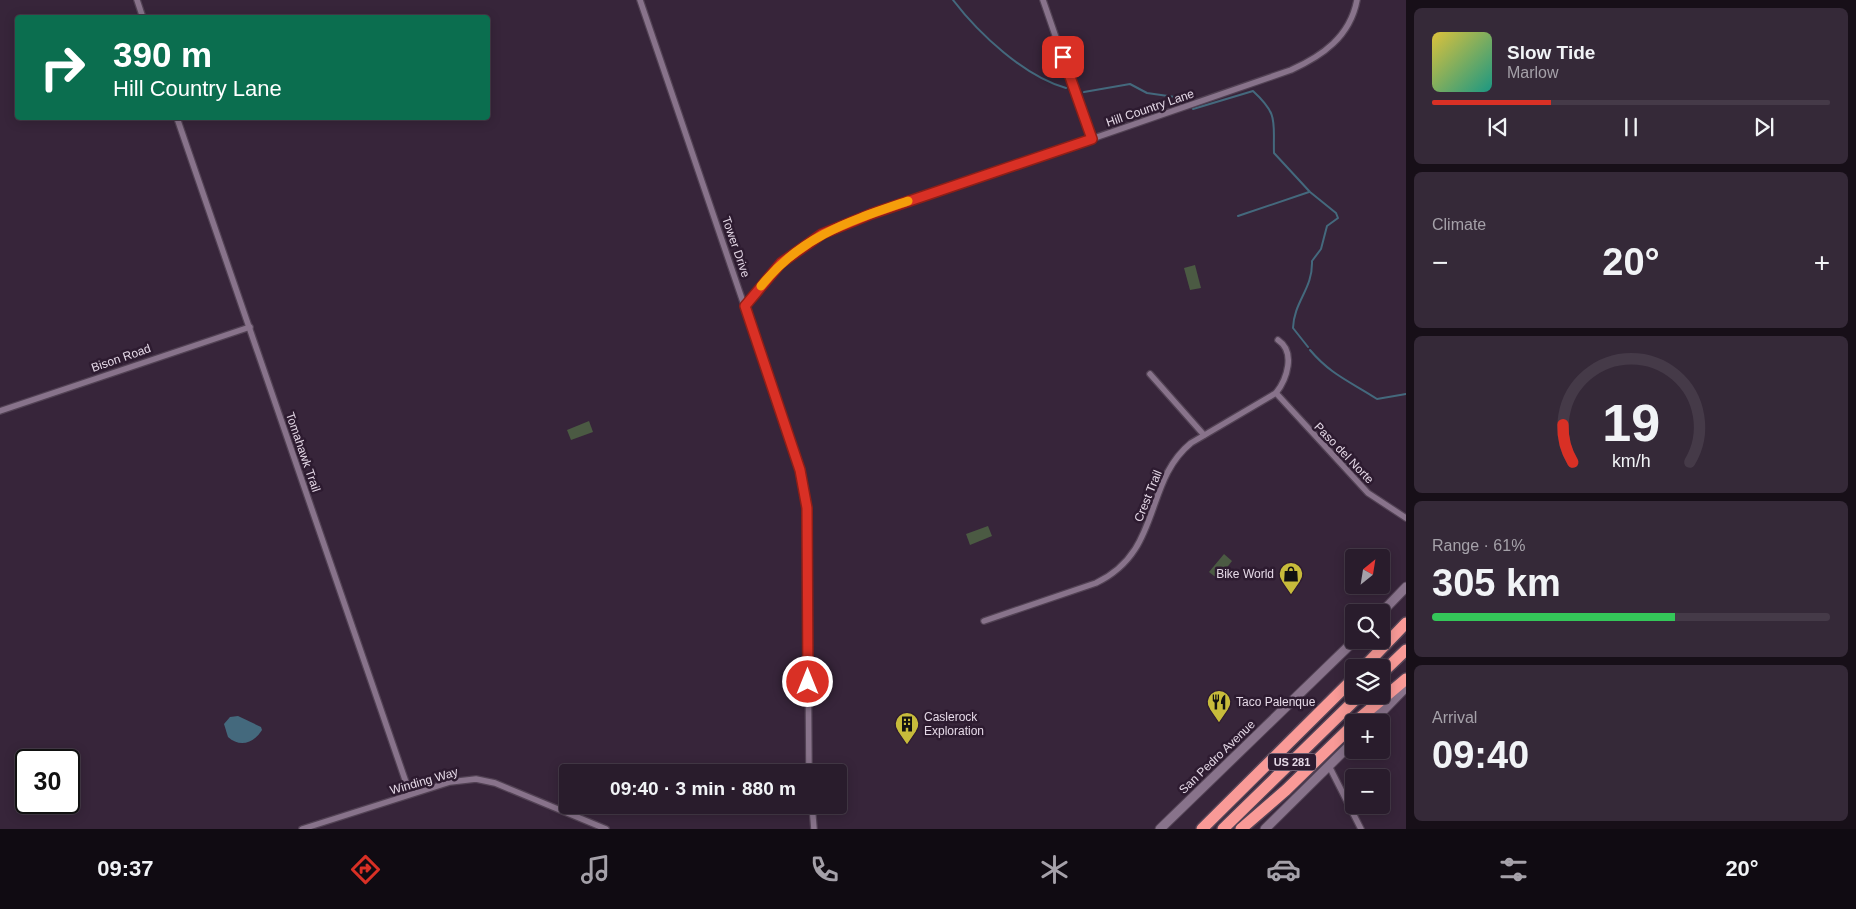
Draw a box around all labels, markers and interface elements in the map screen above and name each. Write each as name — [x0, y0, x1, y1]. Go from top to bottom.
icon: right — [30, 35, 95, 100]
text: 390 m — [113, 35, 212, 74]
pin — [1042, 36, 1084, 78]
text: Slow Tide — [1507, 42, 1595, 63]
icon: arrive — [1049, 43, 1077, 71]
text: Marlow — [1507, 64, 1559, 81]
text: Hill Country Lane — [113, 76, 282, 101]
street label: Hill Country Lane — [1104, 86, 1196, 130]
icon: previous — [1484, 113, 1512, 141]
icon: pause — [1617, 113, 1645, 141]
icon: next — [1750, 113, 1778, 141]
street label: Tower Drive — [719, 215, 753, 280]
text: Climate — [1432, 216, 1486, 233]
text: 20° — [1602, 241, 1660, 283]
text: − — [1432, 247, 1448, 278]
text: + — [1814, 247, 1830, 278]
street label: Bison Road — [89, 341, 153, 375]
text: 19 — [1602, 394, 1660, 452]
street label: Tomahawk Trail — [283, 410, 323, 494]
street label: Paso del Norte — [1311, 420, 1377, 487]
text: km/h — [1612, 451, 1650, 471]
street label: Crest Trail — [1131, 468, 1165, 524]
text: Range · 61% — [1432, 537, 1525, 554]
north arrow — [1345, 549, 1390, 594]
map controls — [1345, 549, 1390, 814]
shop icon: Bike World — [1278, 561, 1304, 595]
text: 305 km — [1432, 562, 1561, 604]
place label: Bike World — [1216, 567, 1274, 581]
button: search — [1345, 604, 1390, 649]
position arrow — [781, 655, 833, 707]
button: layers — [1345, 659, 1390, 704]
restaurant icon: Taco Palenque — [1206, 689, 1232, 723]
place label: Taco Palenque — [1236, 695, 1316, 709]
text: Arrival — [1432, 709, 1477, 726]
place label: Caslerock Exploration — [924, 710, 984, 738]
building icon: Caslerock Exploration — [894, 711, 920, 745]
button: + — [1345, 714, 1390, 759]
street label: San Pedro Avenue — [1176, 717, 1258, 797]
text: 09:40 — [1432, 734, 1529, 776]
speed limit sign: 30 — [15, 749, 80, 814]
road number: US 281 — [1268, 754, 1316, 770]
street label: Winding Way — [388, 765, 460, 797]
button: − — [1345, 769, 1390, 814]
text: 09:40 · 3 min · 880 m — [610, 778, 796, 799]
icon: directions — [348, 852, 383, 887]
icon: music — [578, 852, 613, 887]
icon: phone — [807, 852, 842, 887]
icon: climate — [1037, 852, 1072, 887]
icon: car — [1266, 852, 1301, 887]
icon: filters — [1496, 852, 1531, 887]
text: 09:37 — [97, 856, 154, 881]
text: 20° — [1725, 856, 1759, 881]

